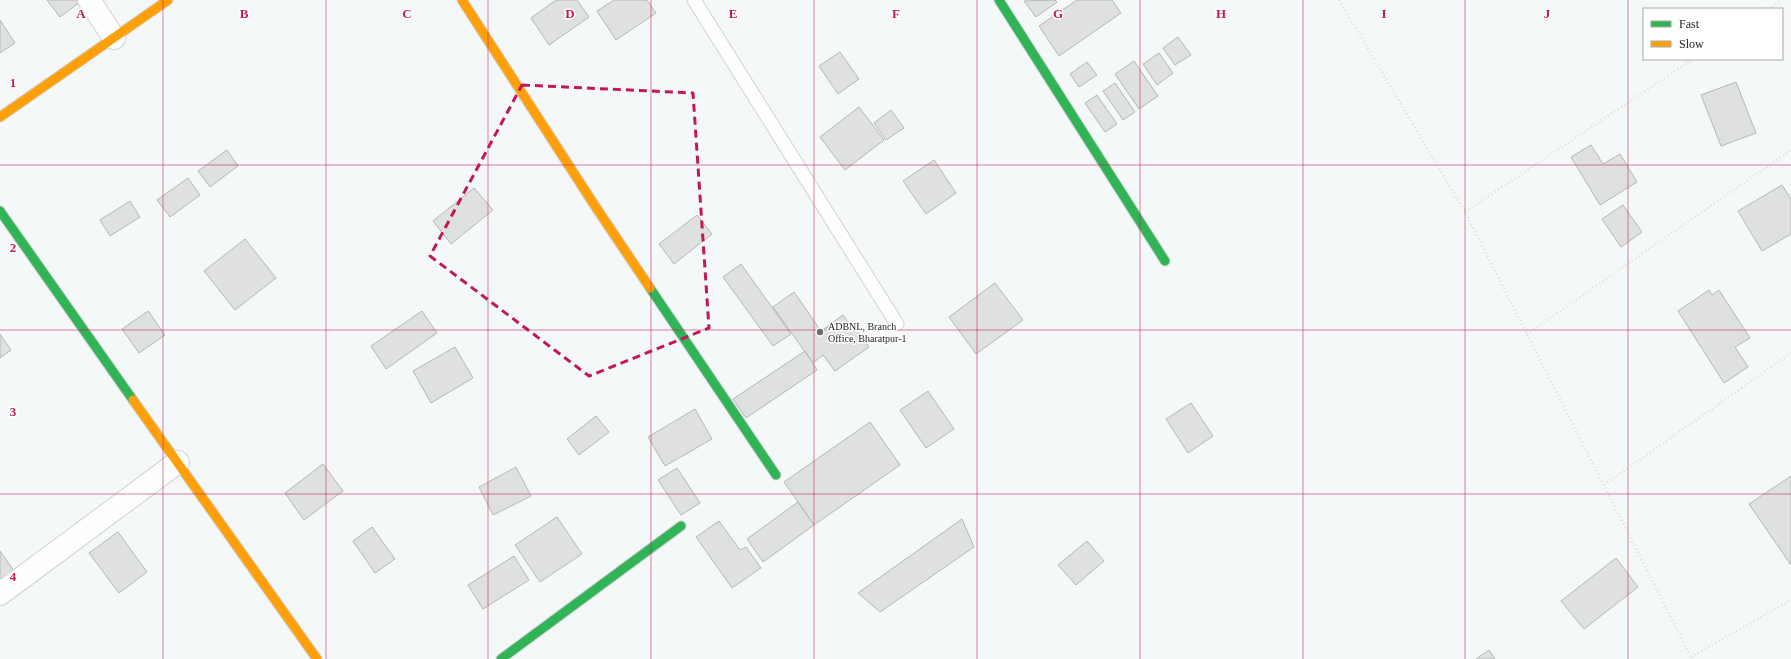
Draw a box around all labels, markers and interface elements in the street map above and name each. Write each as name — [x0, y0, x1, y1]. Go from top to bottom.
text: A — [76, 6, 86, 21]
text: B — [240, 6, 249, 21]
text: C — [402, 6, 412, 21]
text: D — [565, 6, 575, 21]
text: E — [729, 6, 737, 21]
text: F — [892, 6, 900, 21]
text: G — [1053, 6, 1063, 21]
text: H — [1216, 6, 1226, 21]
text: I — [1381, 6, 1387, 21]
text: J — [1544, 6, 1551, 21]
legend — [1643, 8, 1783, 60]
text: Fast — [1679, 17, 1700, 31]
text: Slow — [1679, 37, 1704, 51]
text: 1 — [10, 75, 16, 90]
text: 2 — [10, 240, 16, 255]
place label: ADBNL, Branch Office, Bharatpur-1 — [828, 321, 906, 344]
marker: ADBNL, Branch Office, Bharatpur-1 — [815, 327, 825, 337]
text: 3 — [10, 404, 17, 419]
text: 4 — [10, 569, 17, 584]

